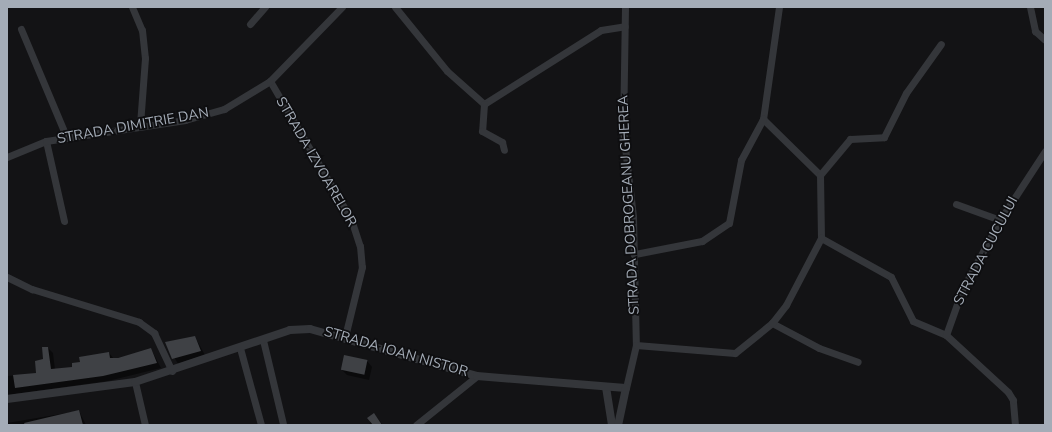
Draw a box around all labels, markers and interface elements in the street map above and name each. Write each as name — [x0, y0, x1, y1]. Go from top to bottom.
street label: STRADA IZVOARELOR — [272, 94, 360, 230]
street label: STRADA DOBROGEANU GHEREA — [615, 95, 643, 315]
street label: STRADA DIMITRIE DAN — [56, 104, 210, 148]
street label: STRADA CUCULUI — [950, 194, 1022, 308]
street label: STRADA IOAN NISTOR — [322, 323, 470, 381]

